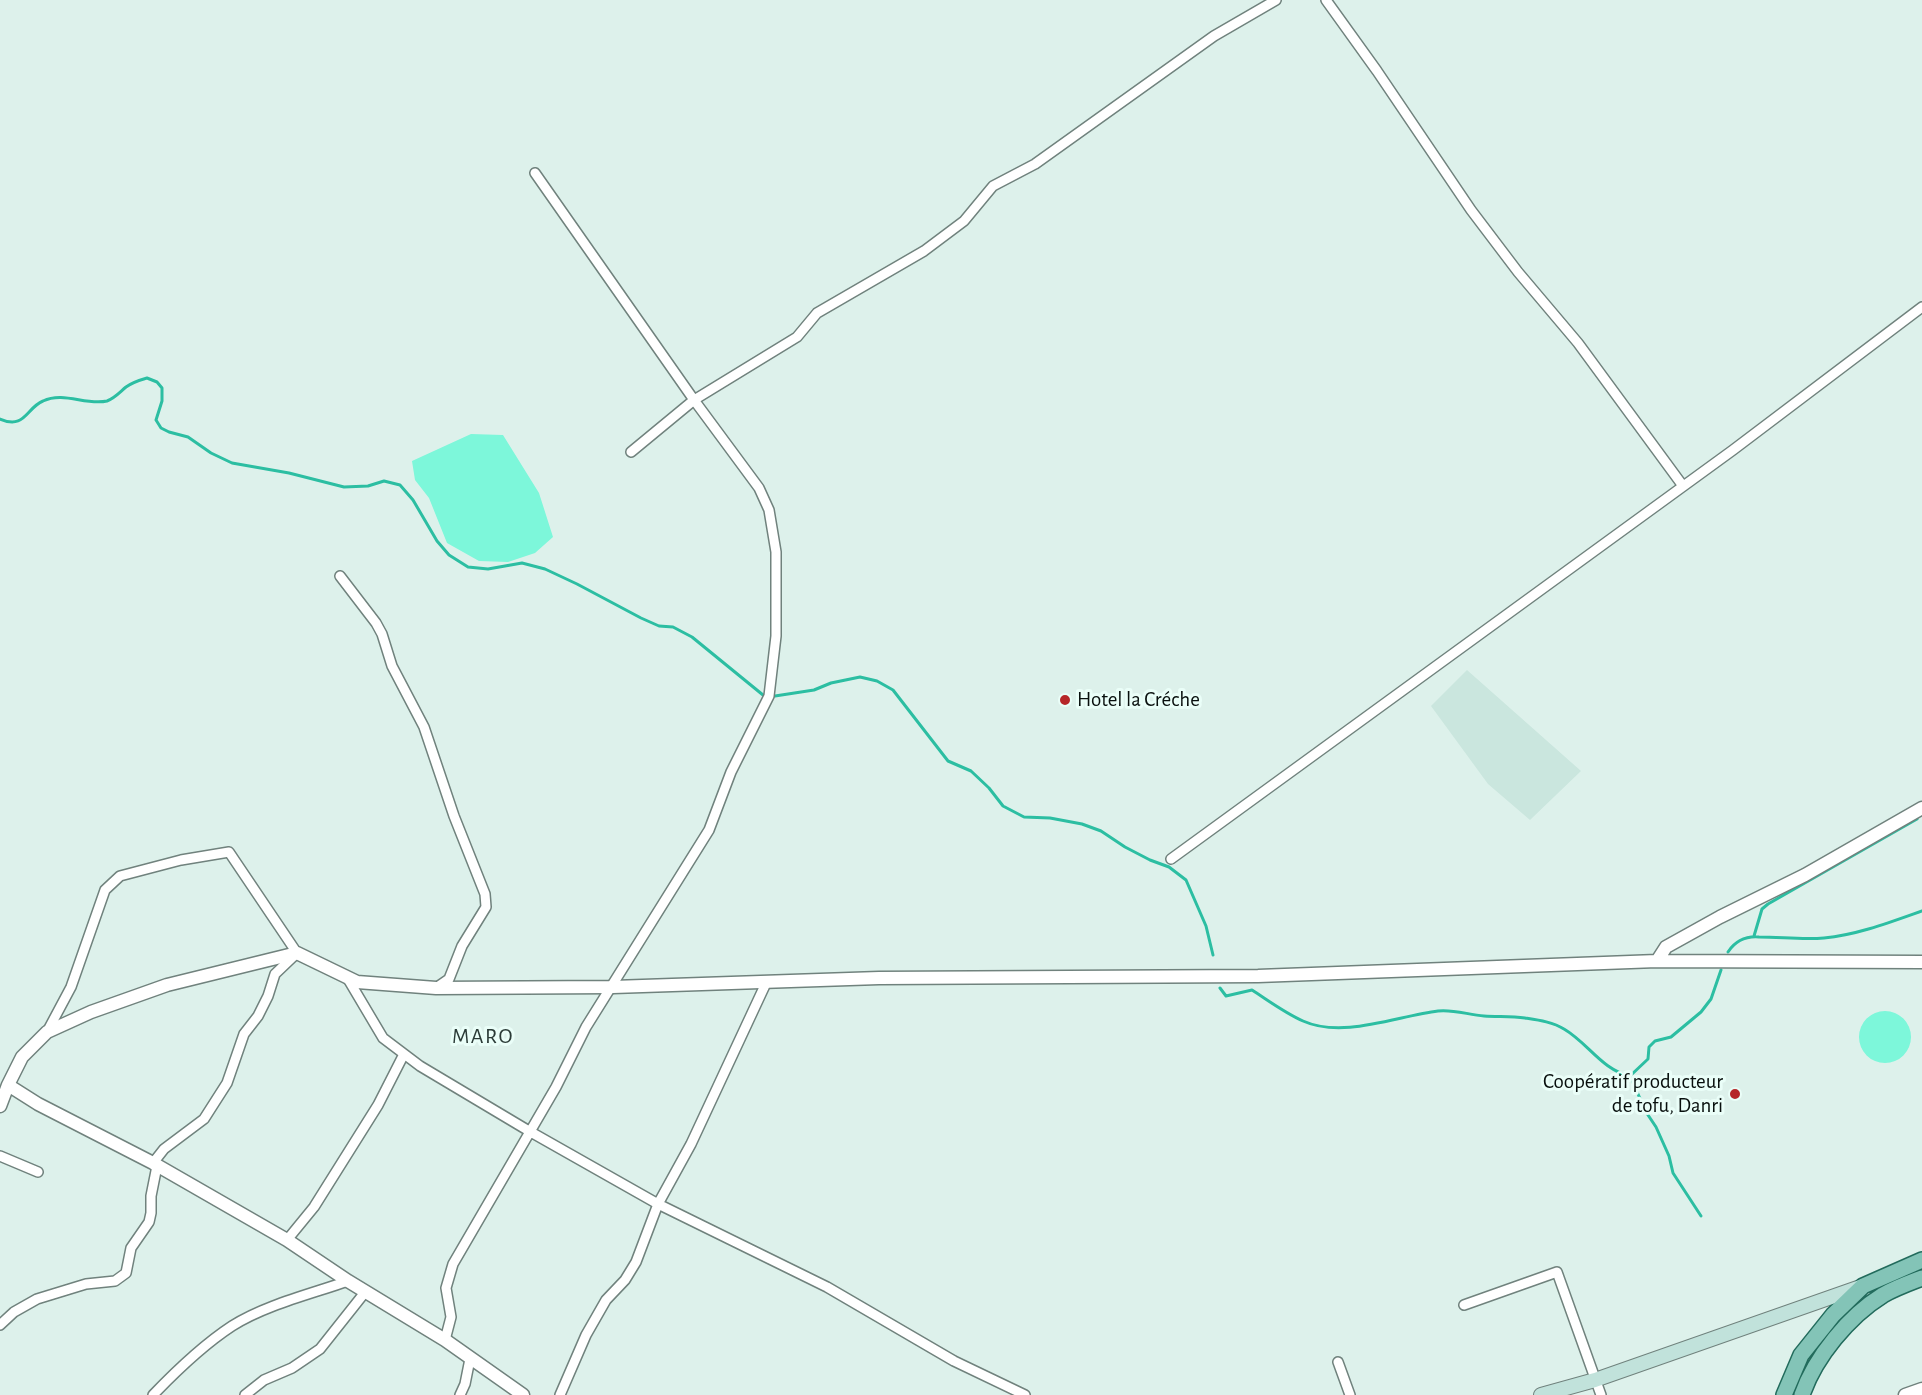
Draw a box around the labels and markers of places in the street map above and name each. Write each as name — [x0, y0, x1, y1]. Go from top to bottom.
place label: Hotel la Créche — [1077, 687, 1200, 713]
marker: Hotel la Créche — [1058, 693, 1072, 707]
place label: Coopératif producteur de tofu, Danri — [1543, 1069, 1723, 1119]
marker: Coopératif producteur de tofu, Danri — [1728, 1087, 1742, 1101]

